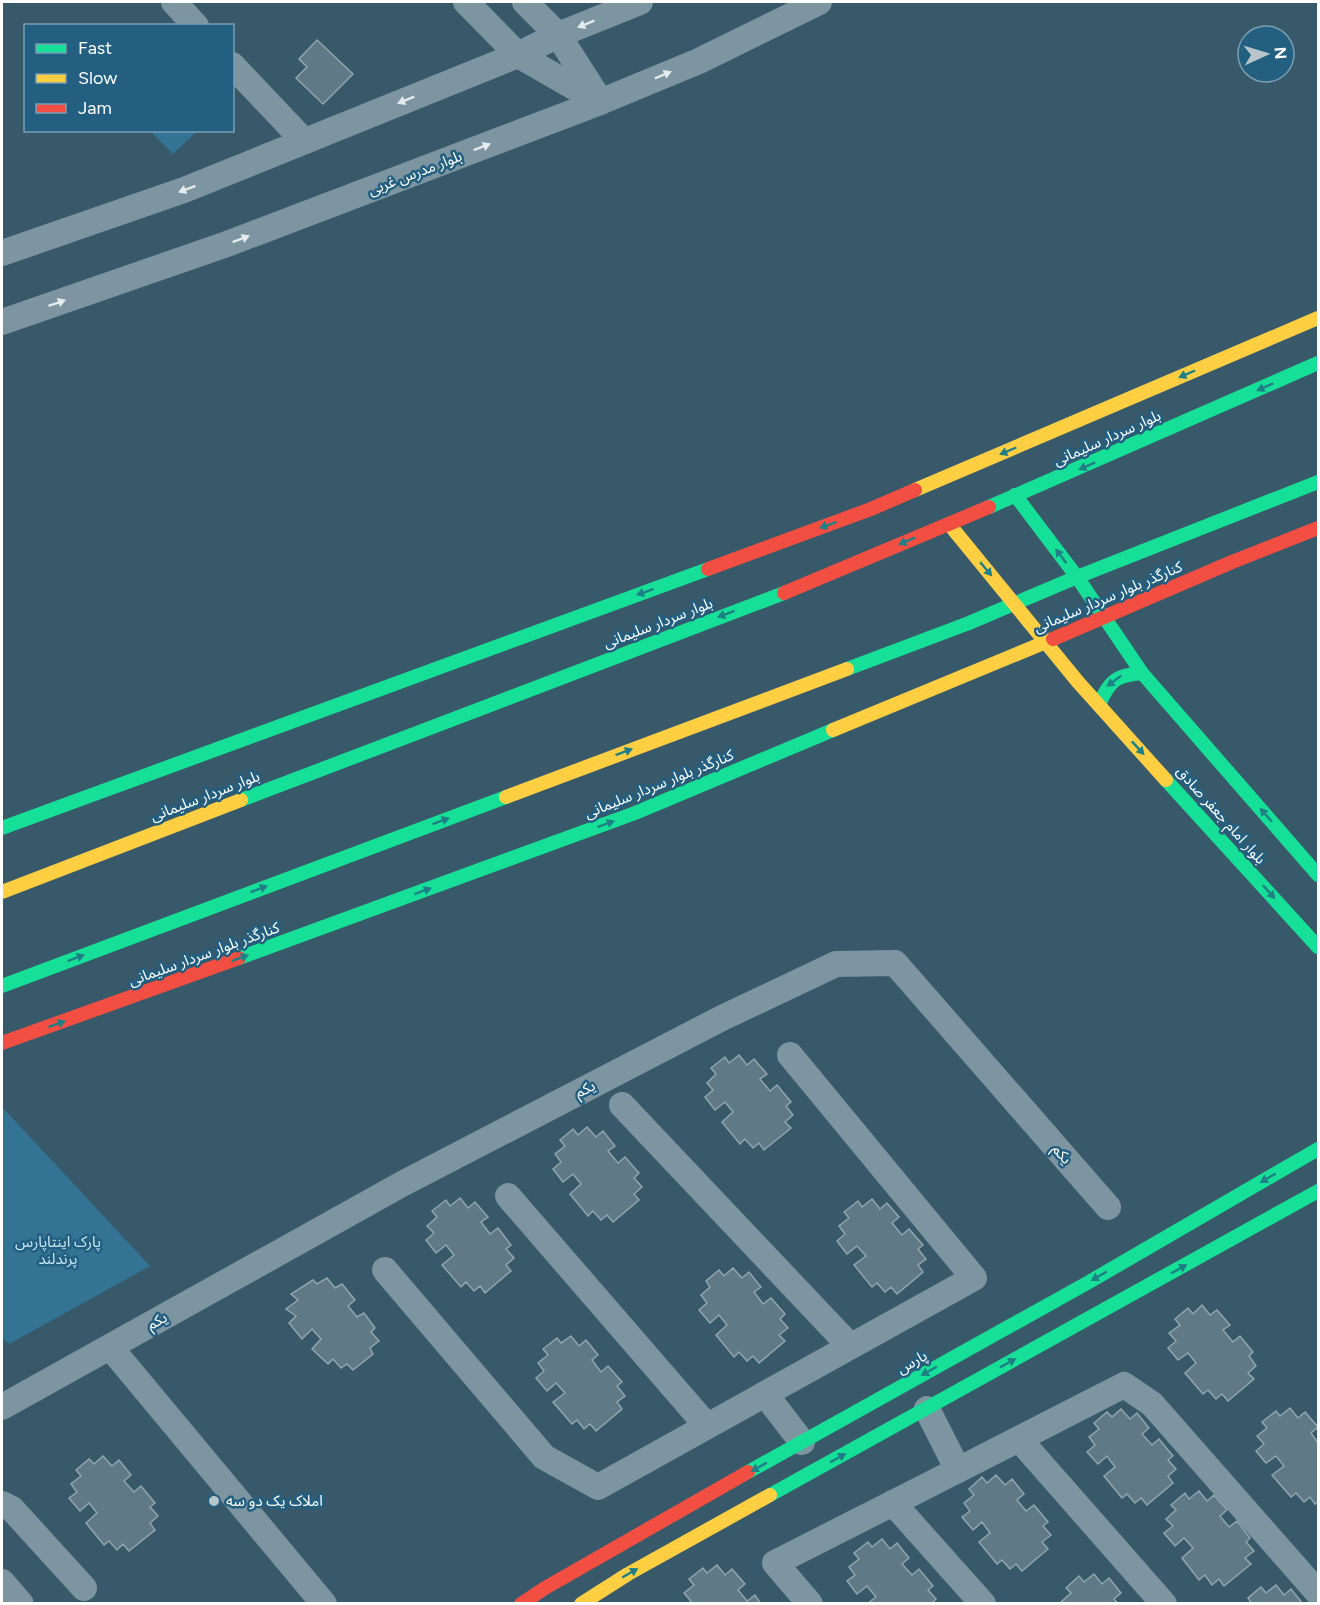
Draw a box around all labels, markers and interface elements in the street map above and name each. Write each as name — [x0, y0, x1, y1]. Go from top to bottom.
one-way arrow — [576, 19, 594, 29]
legend — [24, 24, 234, 132]
north arrow — [1236, 24, 1296, 84]
text: Fast — [78, 37, 112, 59]
text: N — [1271, 46, 1290, 60]
text: Slow — [78, 67, 117, 89]
one-way arrow — [655, 70, 673, 80]
one-way arrow — [397, 95, 415, 105]
text: Jam — [78, 97, 112, 119]
one-way arrow — [473, 142, 491, 151]
street label: بلوار مدرس غربی — [365, 147, 465, 199]
one-way arrow — [177, 184, 195, 194]
one-way arrow — [232, 234, 250, 243]
one-way arrow — [48, 298, 66, 308]
one-way arrow — [1178, 369, 1196, 379]
one-way arrow — [1256, 383, 1274, 392]
street label: بلوار سردار سلیمانی — [1051, 406, 1163, 470]
one-way arrow — [999, 446, 1017, 456]
one-way arrow — [1078, 461, 1095, 470]
one-way arrow — [819, 521, 837, 531]
one-way arrow — [898, 537, 916, 546]
one-way arrow — [1055, 548, 1067, 564]
street label: کنارگذر بلوار سردار سلیمانی — [1031, 557, 1186, 636]
one-way arrow — [980, 561, 993, 577]
one-way arrow — [636, 588, 654, 598]
street label: بلوار سردار سلیمانی — [601, 594, 715, 652]
one-way arrow — [717, 610, 735, 620]
one-way arrow — [1107, 674, 1122, 686]
one-way arrow — [1131, 740, 1144, 755]
street label: کنارگذر بلوار سردار سلیمانی — [582, 745, 737, 822]
one-way arrow — [615, 747, 633, 757]
street label: بلوار امام جعفر صادق — [1171, 762, 1270, 869]
street label: بلوار سردار سلیمانی — [148, 767, 262, 825]
one-way arrow — [1260, 808, 1273, 823]
one-way arrow — [432, 816, 450, 825]
one-way arrow — [598, 818, 616, 828]
one-way arrow — [250, 884, 268, 894]
one-way arrow — [415, 885, 433, 895]
one-way arrow — [1262, 885, 1276, 900]
street label: کنارگذر بلوار سردار سلیمانی — [126, 918, 283, 990]
one-way arrow — [67, 953, 85, 962]
one-way arrow — [231, 953, 249, 962]
one-way arrow — [48, 1019, 66, 1028]
street label: یکم — [572, 1076, 599, 1103]
street label: یکم — [1047, 1140, 1076, 1169]
one-way arrow — [1259, 1173, 1276, 1183]
park label: پارک اینتاپارس پرندلند — [15, 1233, 101, 1269]
one-way arrow — [1171, 1263, 1187, 1274]
one-way arrow — [1090, 1271, 1107, 1281]
street label: یکم — [144, 1308, 171, 1336]
street label: پارس — [894, 1346, 931, 1379]
one-way arrow — [1000, 1359, 1017, 1369]
one-way arrow — [920, 1366, 937, 1376]
one-way arrow — [830, 1453, 847, 1463]
one-way arrow — [751, 1461, 767, 1472]
place label: املاک یک دو سه — [226, 1492, 323, 1510]
marker: املاک یک دو سه — [207, 1494, 221, 1508]
one-way arrow — [622, 1567, 638, 1578]

